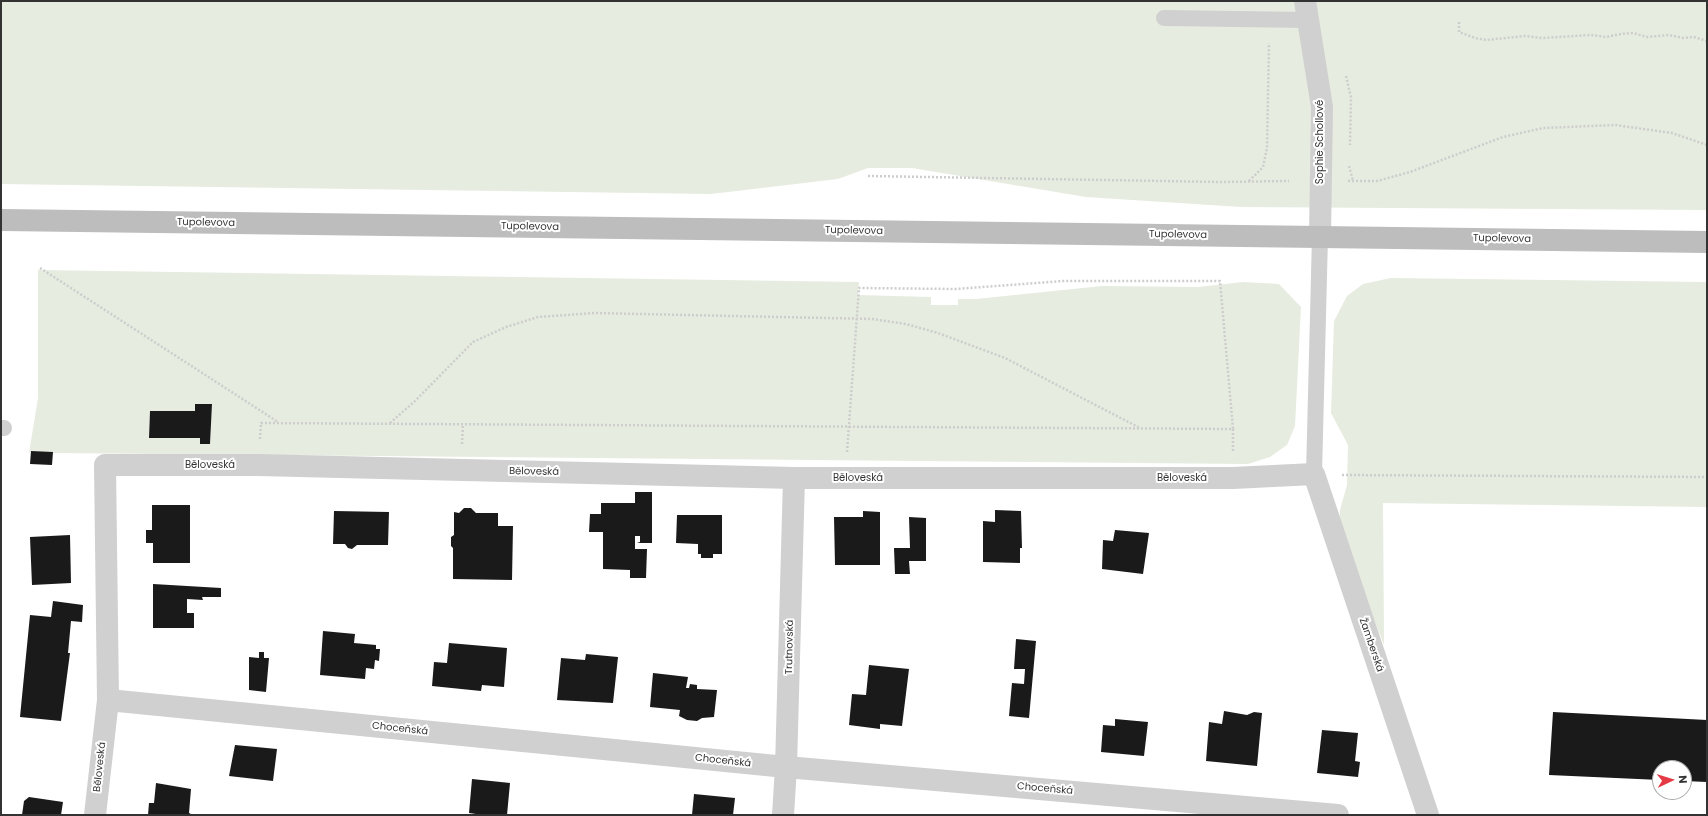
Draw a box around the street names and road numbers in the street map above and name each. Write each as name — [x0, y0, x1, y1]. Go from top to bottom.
street label: Sophie Schollové — [1314, 100, 1326, 184]
street label: Tupolevova — [177, 216, 235, 230]
street label: Tupolevova — [501, 220, 559, 234]
street label: Tupolevova — [825, 224, 883, 238]
street label: Tupolevova — [1149, 228, 1207, 242]
street label: Tupolevova — [1473, 232, 1531, 246]
street label: Běloveská — [185, 459, 235, 471]
street label: Běloveská — [509, 466, 559, 478]
street label: Běloveská — [833, 472, 883, 484]
street label: Běloveská — [1157, 472, 1207, 484]
street label: Žamberská — [1356, 616, 1386, 674]
street label: Trutnovská — [784, 620, 796, 674]
street label: Choceňská — [371, 720, 429, 738]
street label: Běloveská — [91, 741, 109, 793]
street label: Choceňská — [694, 752, 752, 770]
street label: Choceňská — [1016, 781, 1074, 797]

